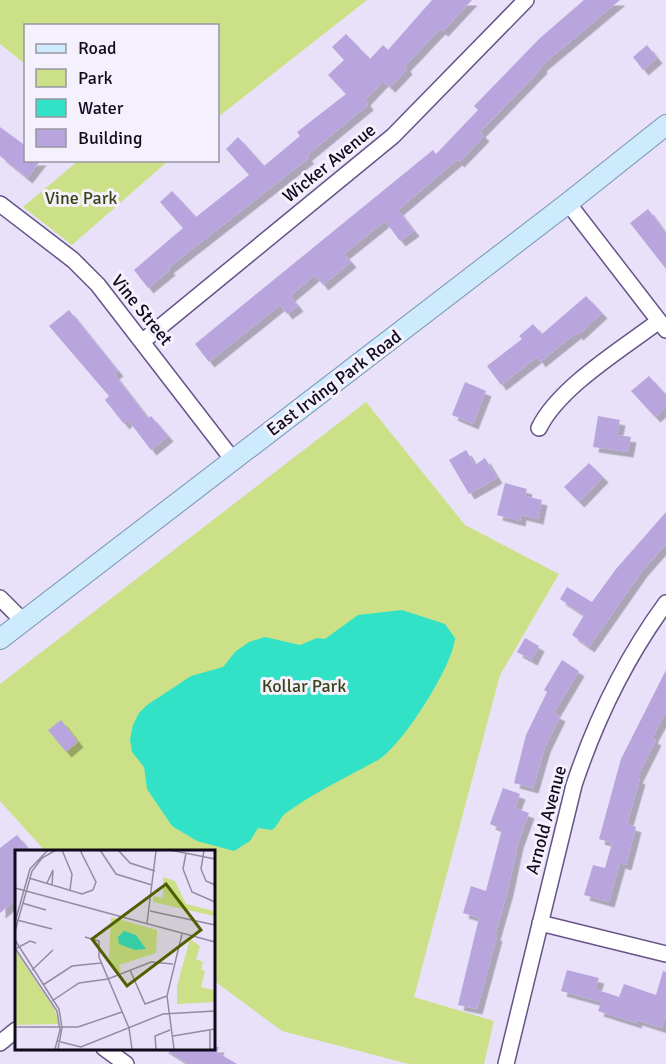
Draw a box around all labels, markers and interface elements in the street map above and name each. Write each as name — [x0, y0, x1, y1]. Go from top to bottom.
legend — [24, 24, 219, 162]
text: Road — [78, 37, 117, 59]
text: Park — [78, 67, 113, 89]
text: Water — [78, 97, 124, 119]
street label: Wicker Avenue — [278, 119, 380, 207]
text: Building — [78, 127, 142, 149]
park label: Vine Park — [45, 187, 117, 209]
street label: Vine Street — [107, 270, 177, 350]
street label: East Irving Park Road — [262, 325, 406, 441]
park label: Kollar Park — [262, 675, 346, 697]
street label: Arnold Avenue — [521, 763, 571, 877]
inset map — [15, 850, 214, 1049]

